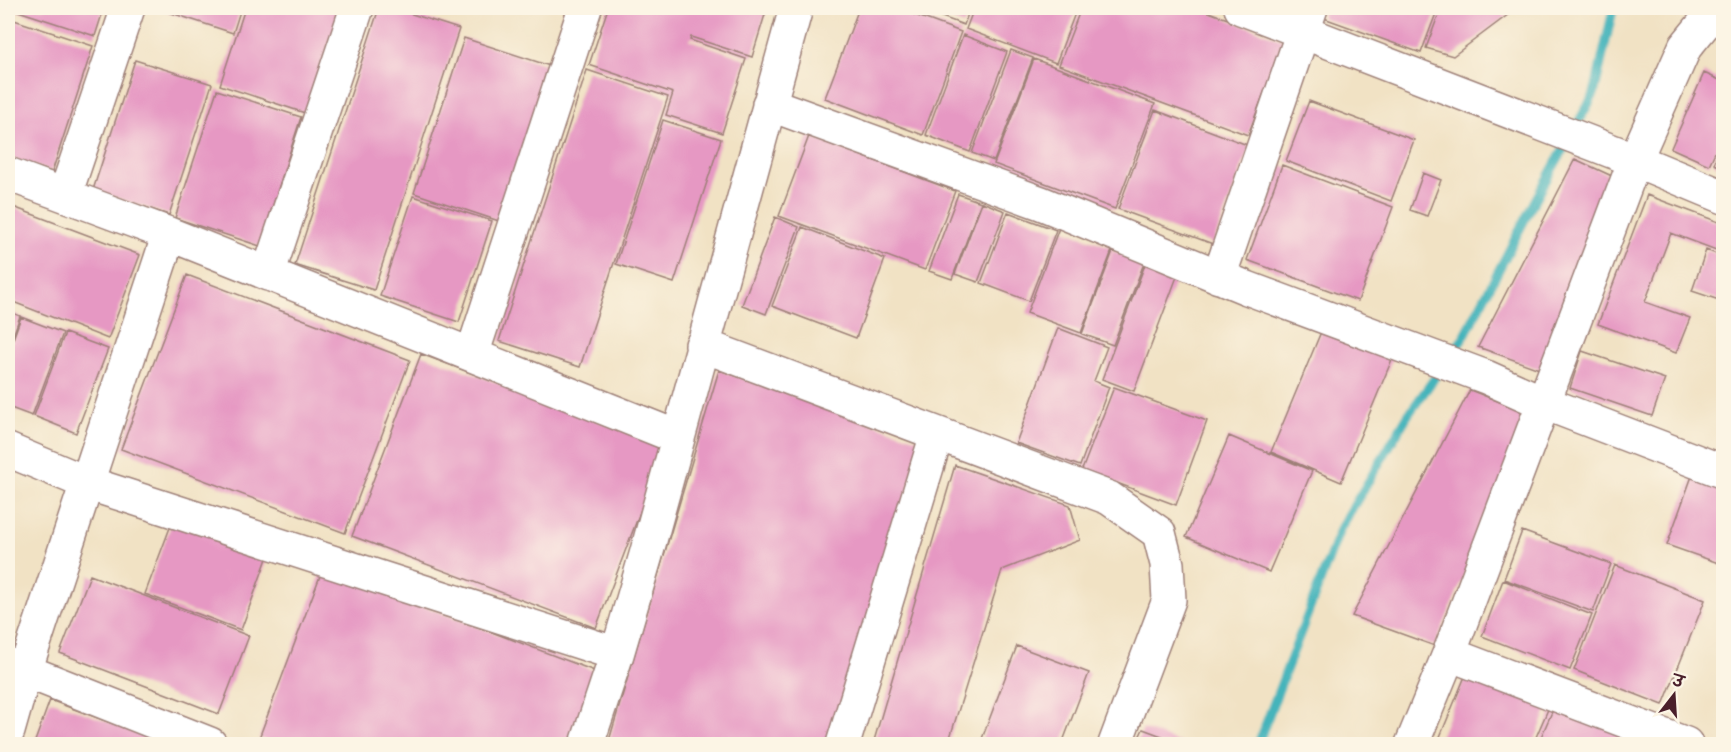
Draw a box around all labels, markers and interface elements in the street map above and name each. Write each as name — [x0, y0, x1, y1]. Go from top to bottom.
north arrow — [1644, 665, 1704, 725]
text: उ — [1668, 673, 1687, 695]

